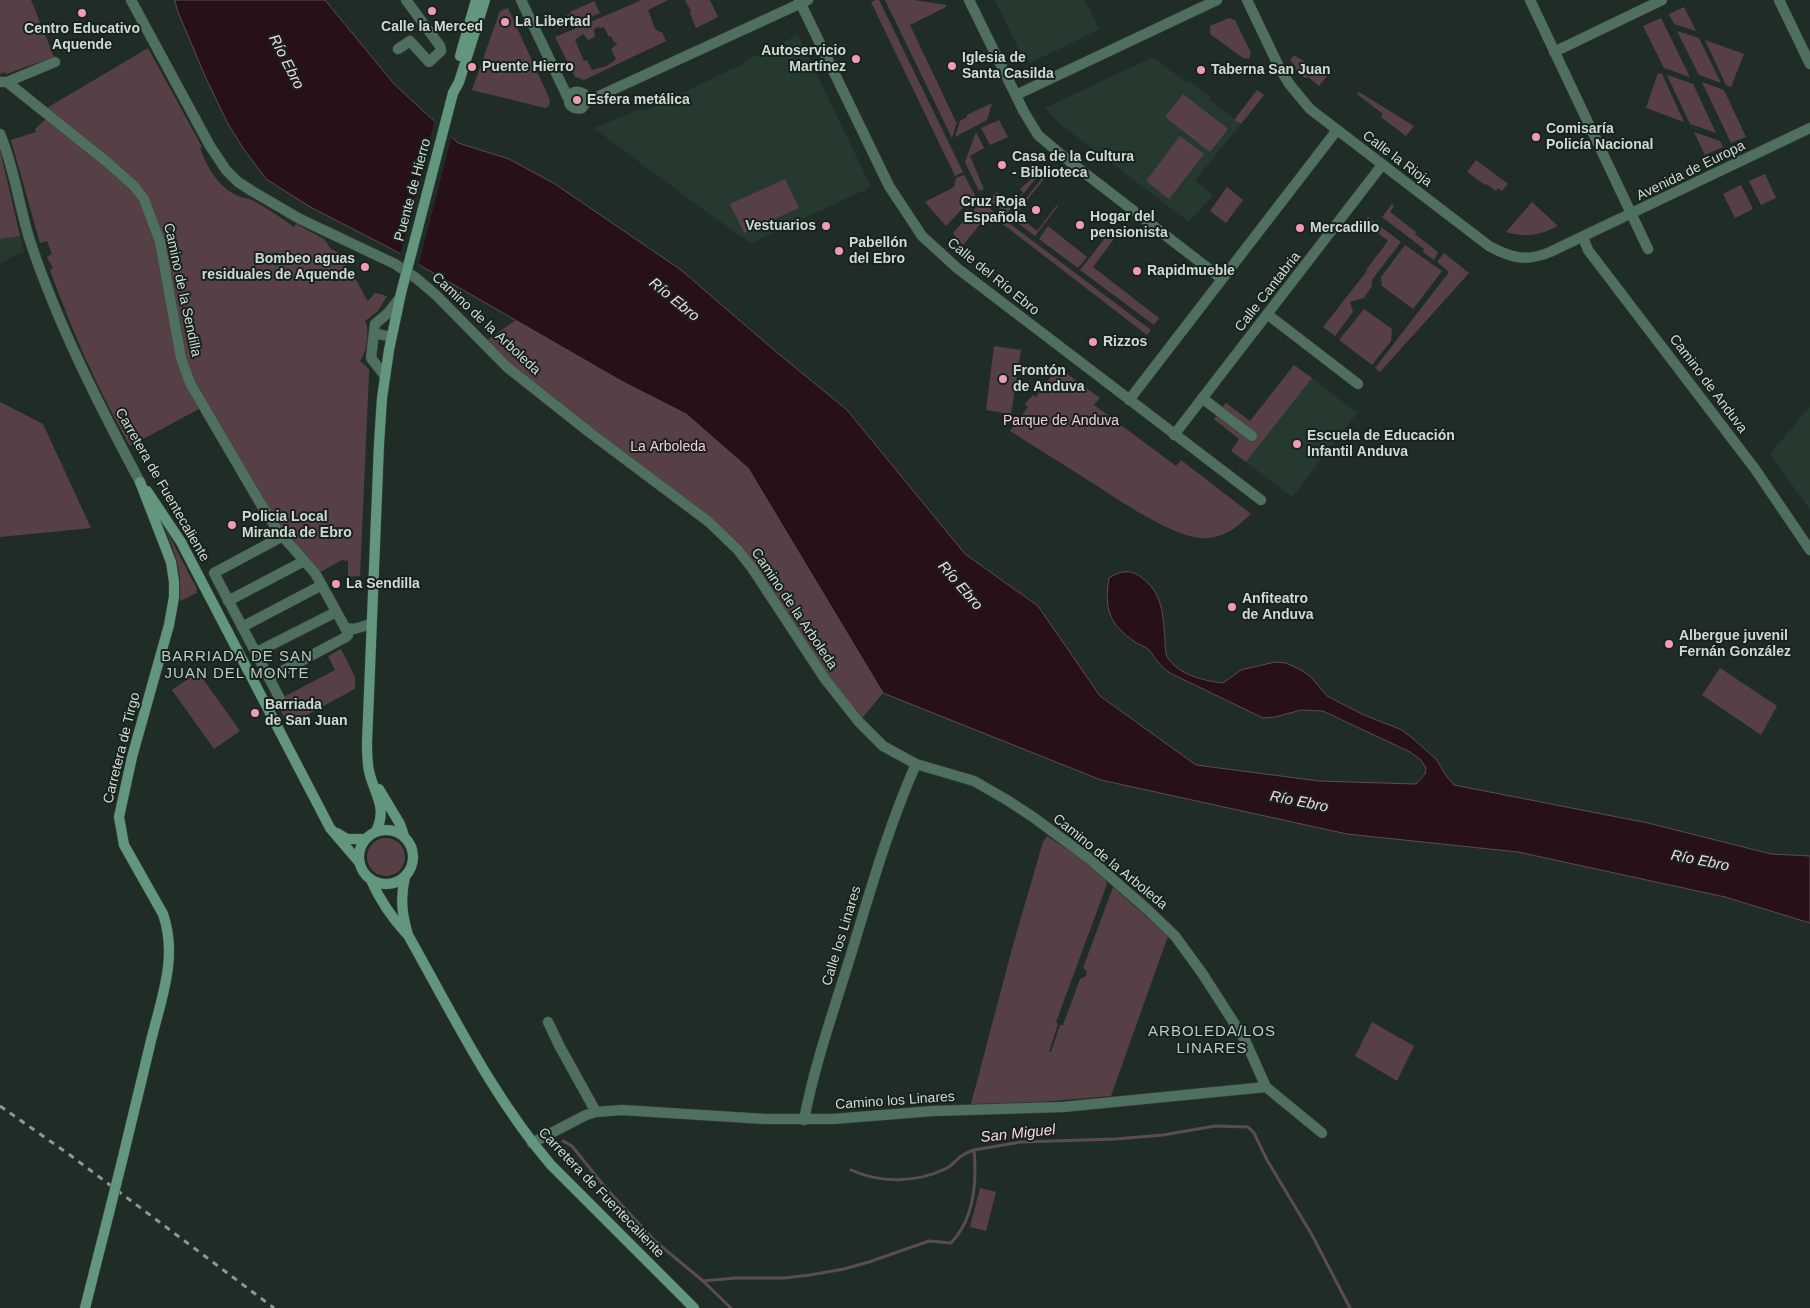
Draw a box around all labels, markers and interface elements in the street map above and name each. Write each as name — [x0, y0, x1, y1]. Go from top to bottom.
marker: Calle la Merced — [426, 5, 438, 17]
marker: Centro Educativo Aquende — [76, 7, 88, 19]
place label: La Libertad — [515, 14, 590, 30]
marker: La Libertad — [499, 16, 511, 28]
place label: Calle la Merced — [381, 19, 483, 35]
place label: Centro Educativo Aquende — [24, 21, 140, 54]
water label: Río Ebro — [265, 32, 307, 92]
place label: Autoservicio Martínez — [761, 43, 846, 75]
place label: Iglesia de Santa Casilda — [962, 50, 1054, 82]
marker: Autoservicio Martínez — [850, 53, 862, 65]
place label: Puente Hierro — [482, 59, 574, 75]
marker: Iglesia de Santa Casilda — [946, 60, 958, 72]
marker: Puente Hierro — [466, 61, 478, 73]
place label: Taberna San Juan — [1211, 62, 1331, 78]
marker: Taberna San Juan — [1195, 64, 1207, 76]
place label: Esfera metálica — [587, 92, 690, 108]
marker: Esfera metálica — [571, 94, 583, 106]
place label: Comisaría Policía Nacional — [1546, 121, 1653, 154]
street label: Calle la Rioja — [1359, 127, 1435, 191]
marker: Comisaría Policía Nacional — [1530, 131, 1542, 143]
street label: Puente de Hierro — [391, 137, 435, 243]
street label: Avenida de Europa — [1634, 137, 1748, 205]
place label: Casa de la Cultura - Biblioteca — [1012, 149, 1134, 182]
marker: Casa de la Cultura - Biblioteca — [996, 159, 1008, 171]
place label: Cruz Roja Española — [961, 194, 1026, 226]
marker: Cruz Roja Española — [1030, 204, 1042, 216]
place label: Hogar del pensionista — [1090, 209, 1168, 242]
place label: Vestuarios — [745, 218, 816, 234]
marker: Hogar del pensionista — [1074, 219, 1086, 231]
marker: Vestuarios — [820, 220, 832, 232]
place label: Mercadillo — [1310, 220, 1379, 236]
street label: Camino de la Sendilla — [160, 222, 204, 358]
marker: Mercadillo — [1294, 222, 1306, 234]
place label: Pabellón del Ebro — [849, 235, 907, 268]
street label: Calle del Río Ebro — [944, 235, 1042, 319]
marker: Pabellón del Ebro — [833, 245, 845, 257]
street label: Calle Cantabria — [1232, 249, 1304, 335]
place label: Bombeo aguas residuales de Aquende — [202, 251, 355, 284]
marker: Bombeo aguas residuales de Aquende — [359, 261, 371, 273]
place label: Rapidmueble — [1147, 263, 1235, 279]
marker: Rapidmueble — [1131, 265, 1143, 277]
street label: Camino de la Arboleda — [428, 269, 544, 379]
water label: Río Ebro — [645, 274, 703, 326]
street label: Camino de Anduva — [1665, 331, 1751, 437]
place label: Rizzos — [1103, 334, 1147, 350]
marker: Rizzos — [1087, 336, 1099, 348]
place label: Frontón de Anduva — [1013, 363, 1085, 396]
marker: Frontón de Anduva — [997, 373, 1009, 385]
street label: Carretera de Fuentecaliente — [111, 405, 213, 565]
park label: Parque de Anduva — [1003, 413, 1119, 429]
place label: Escuela de Educación Infantil Anduva — [1307, 428, 1455, 461]
marker: Escuela de Educación Infantil Anduva — [1291, 438, 1303, 450]
park label: La Arboleda — [630, 439, 706, 455]
place label: Policia Local Miranda de Ebro — [242, 509, 352, 542]
marker: Policia Local Miranda de Ebro — [226, 519, 238, 531]
street label: Camino de la Arboleda — [747, 545, 841, 673]
water label: Río Ebro — [934, 558, 986, 614]
place label: La Sendilla — [346, 576, 420, 592]
marker: La Sendilla — [330, 578, 342, 590]
place label: Anfiteatro de Anduva — [1242, 591, 1314, 624]
marker: Anfiteatro de Anduva — [1226, 601, 1238, 613]
place label: Albergue juvenil Fernán González — [1679, 628, 1791, 660]
marker: Albergue juvenil Fernán González — [1663, 638, 1675, 650]
district label: BARRIADA DE SAN JUAN DEL MONTE — [159, 648, 315, 683]
street label: Carretera de Tirgo — [100, 691, 144, 805]
place label: Barriada de San Juan — [265, 697, 347, 730]
marker: Barriada de San Juan — [249, 707, 261, 719]
water label: Río Ebro — [1268, 788, 1330, 816]
street label: Camino de la Arboleda — [1049, 811, 1171, 913]
water label: Río Ebro — [1669, 847, 1731, 875]
street label: Calle los Linares — [819, 884, 865, 988]
district label: ARBOLEDA/LOS LINARES — [1147, 1023, 1277, 1058]
street label: Camino los Linares — [835, 1088, 955, 1114]
water label: San Miguel — [980, 1121, 1056, 1147]
street label: Carretera de Fuentecaliente — [534, 1124, 668, 1262]

